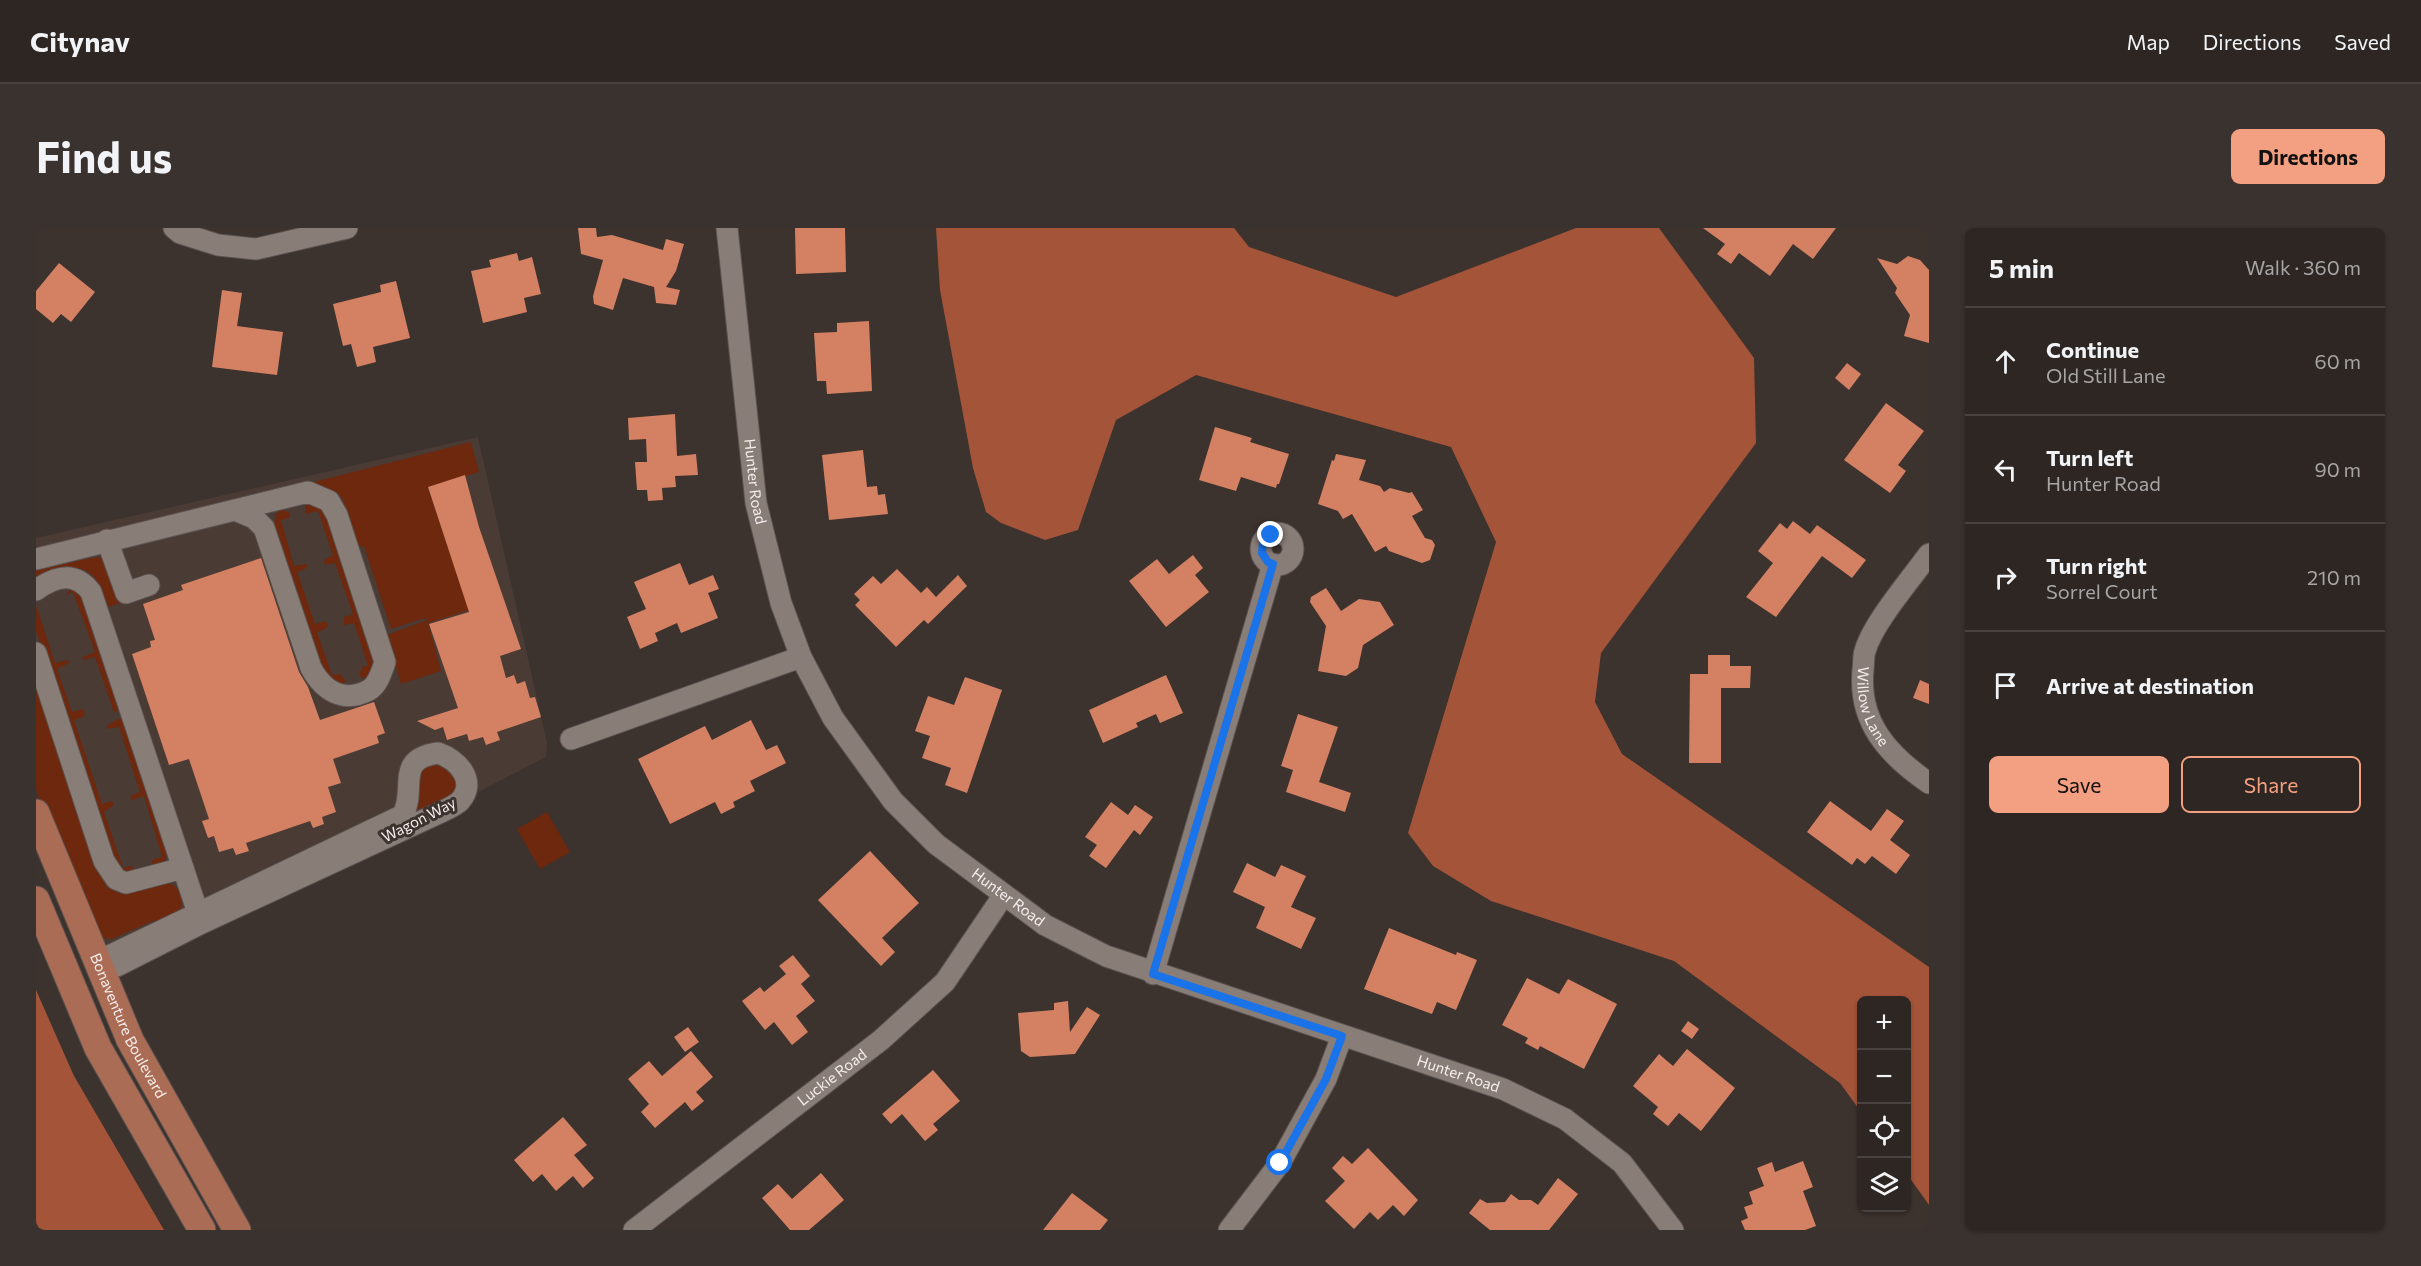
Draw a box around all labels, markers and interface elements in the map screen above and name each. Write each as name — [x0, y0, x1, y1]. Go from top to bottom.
text: Citynav — [30, 24, 130, 58]
text: Map — [2127, 29, 2170, 54]
text: Directions — [2203, 29, 2301, 54]
text: Saved — [2334, 29, 2391, 54]
button: Directions — [2231, 129, 2385, 184]
text: Find us — [36, 130, 172, 182]
text: 5 min — [1989, 252, 2054, 283]
text: Walk · 360 m — [2245, 255, 2361, 279]
text: Continue — [2046, 336, 2139, 363]
icon: ahead — [1989, 345, 2022, 378]
text: 60 m — [2315, 349, 2361, 373]
text: Old Still Lane — [2046, 363, 2166, 387]
street label: Hunter Road — [741, 438, 771, 526]
text: Turn left — [2046, 444, 2133, 471]
icon: left — [1989, 453, 2022, 486]
text: 90 m — [2315, 457, 2361, 481]
text: Hunter Road — [2046, 471, 2161, 495]
route end — [1257, 521, 1283, 547]
text: Turn right — [2046, 552, 2147, 579]
icon: right — [1989, 561, 2022, 594]
text: 210 m — [2307, 565, 2361, 589]
text: Sorrel Court — [2046, 579, 2158, 603]
street label: Willow Lane — [1854, 666, 1893, 749]
icon: arrive — [1989, 669, 2022, 702]
text: Arrive at destination — [2046, 672, 2254, 699]
button: Save — [1989, 756, 2169, 813]
button: Share — [2181, 756, 2361, 813]
street label: Wagon Way — [378, 793, 459, 845]
street label: Hunter Road — [969, 864, 1049, 930]
street label: Bonaventure Boulevard — [87, 950, 171, 1101]
map controls — [1857, 996, 1911, 1212]
button: + — [1857, 996, 1911, 1050]
street label: Luckie Road — [793, 1045, 870, 1109]
button: − — [1857, 1050, 1911, 1104]
street label: Hunter Road — [1415, 1051, 1502, 1095]
button: locate — [1857, 1104, 1911, 1158]
route start — [1266, 1149, 1292, 1175]
button: layers — [1857, 1158, 1911, 1212]

